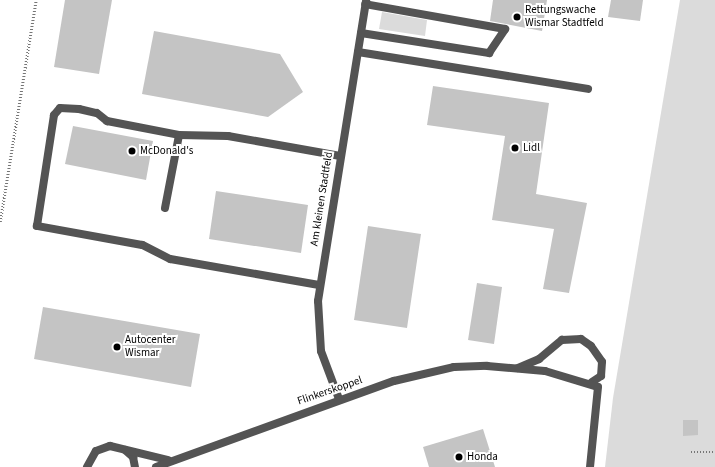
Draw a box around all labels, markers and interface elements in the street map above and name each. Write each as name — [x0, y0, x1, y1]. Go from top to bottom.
place label: Rettungswache Wismar Stadtfeld — [525, 4, 603, 30]
marker: Rettungswache Wismar Stadtfeld — [512, 12, 522, 22]
place label: Lidl — [523, 141, 540, 155]
marker: Lidl — [510, 143, 520, 153]
place label: McDonald's — [140, 144, 193, 158]
marker: McDonald's — [127, 146, 137, 156]
street label: Am kleinen Stadtfeld — [308, 151, 336, 247]
place label: Autocenter Wismar — [125, 334, 176, 360]
marker: Autocenter Wismar — [112, 342, 122, 352]
street label: Flinkerskoppel — [296, 374, 364, 408]
place label: Honda — [467, 450, 498, 464]
marker: Honda — [454, 452, 464, 462]

